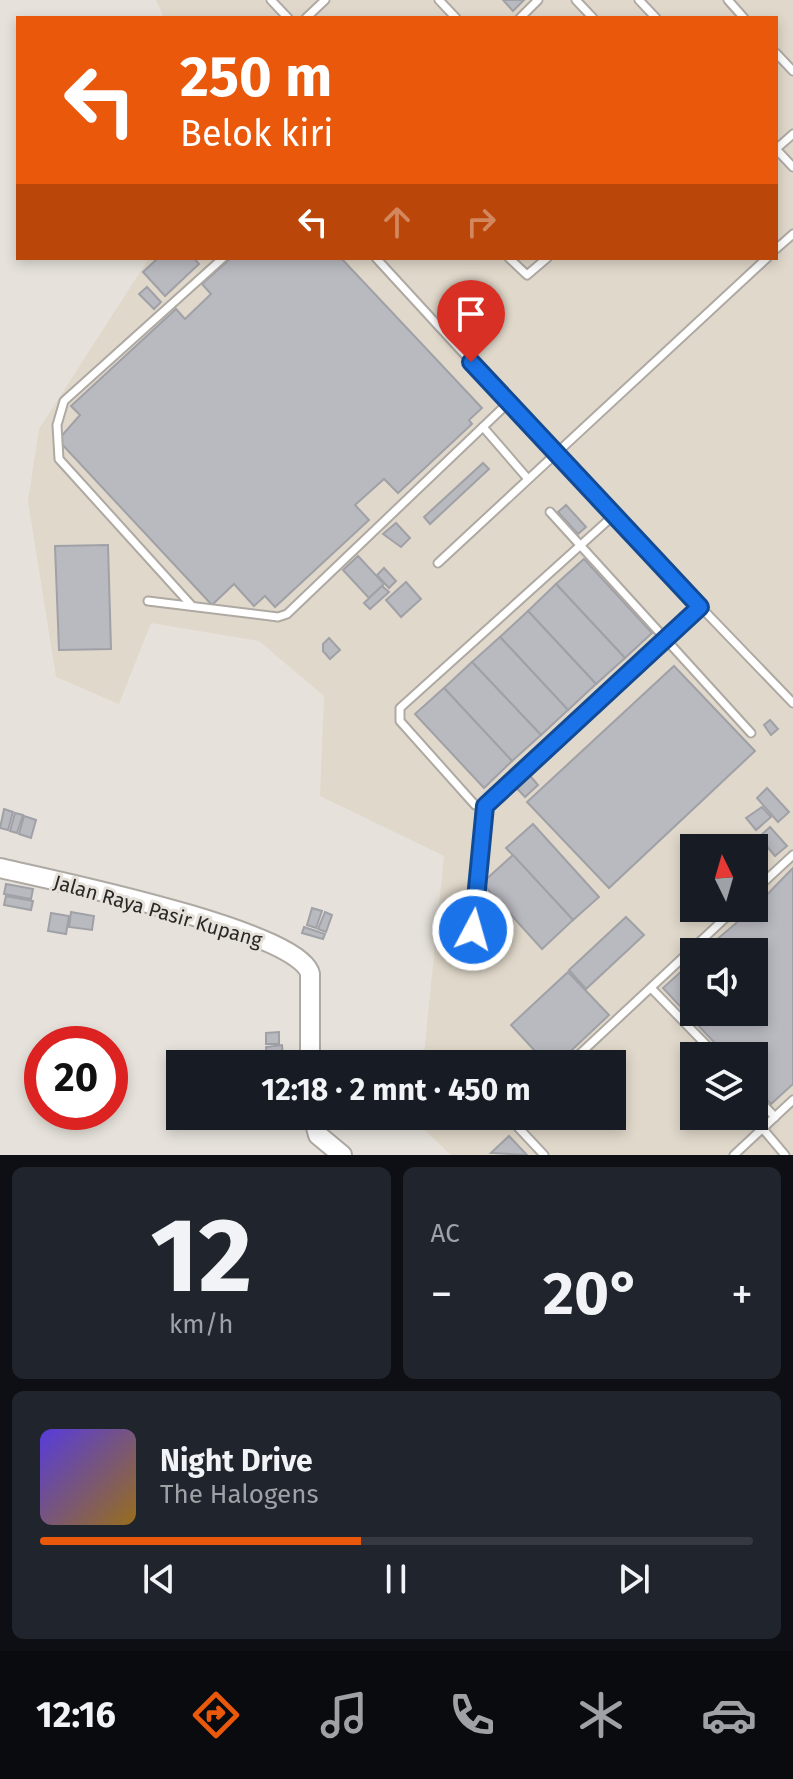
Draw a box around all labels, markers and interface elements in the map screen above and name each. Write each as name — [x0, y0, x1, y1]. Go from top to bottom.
text: 250 m — [180, 44, 332, 111]
icon: left — [48, 48, 152, 152]
text: Belok kiri — [180, 112, 334, 156]
icon: left — [291, 200, 335, 244]
icon: ahead — [375, 200, 419, 244]
icon: right — [459, 200, 503, 244]
pin — [437, 280, 505, 362]
icon: arrive — [449, 292, 493, 336]
north arrow — [680, 834, 768, 922]
map controls — [680, 834, 768, 1130]
street label: Jalan Raya Pasir Kupang — [51, 870, 266, 952]
position arrow — [431, 888, 515, 972]
button: sound — [680, 938, 768, 1026]
speed limit sign: 20 — [24, 1026, 128, 1130]
button: layers — [680, 1042, 768, 1130]
text: 12:18 · 2 mnt · 450 m — [261, 1072, 531, 1108]
text: 12 — [150, 1194, 252, 1319]
text: AC — [431, 1218, 460, 1249]
text: 20° — [543, 1258, 640, 1330]
text: − — [431, 1268, 453, 1321]
text: + — [731, 1268, 753, 1321]
text: km/h — [169, 1309, 233, 1340]
text: Night Drive — [160, 1443, 313, 1479]
text: The Halogens — [160, 1479, 319, 1510]
icon: previous — [137, 1557, 181, 1601]
icon: pause — [374, 1557, 418, 1601]
icon: next — [612, 1557, 656, 1601]
icon: directions — [188, 1687, 244, 1743]
icon: music — [316, 1687, 372, 1743]
icon: phone — [444, 1687, 500, 1743]
icon: climate — [573, 1687, 629, 1743]
icon: car — [701, 1687, 757, 1743]
text: 12:16 — [36, 1693, 116, 1737]

